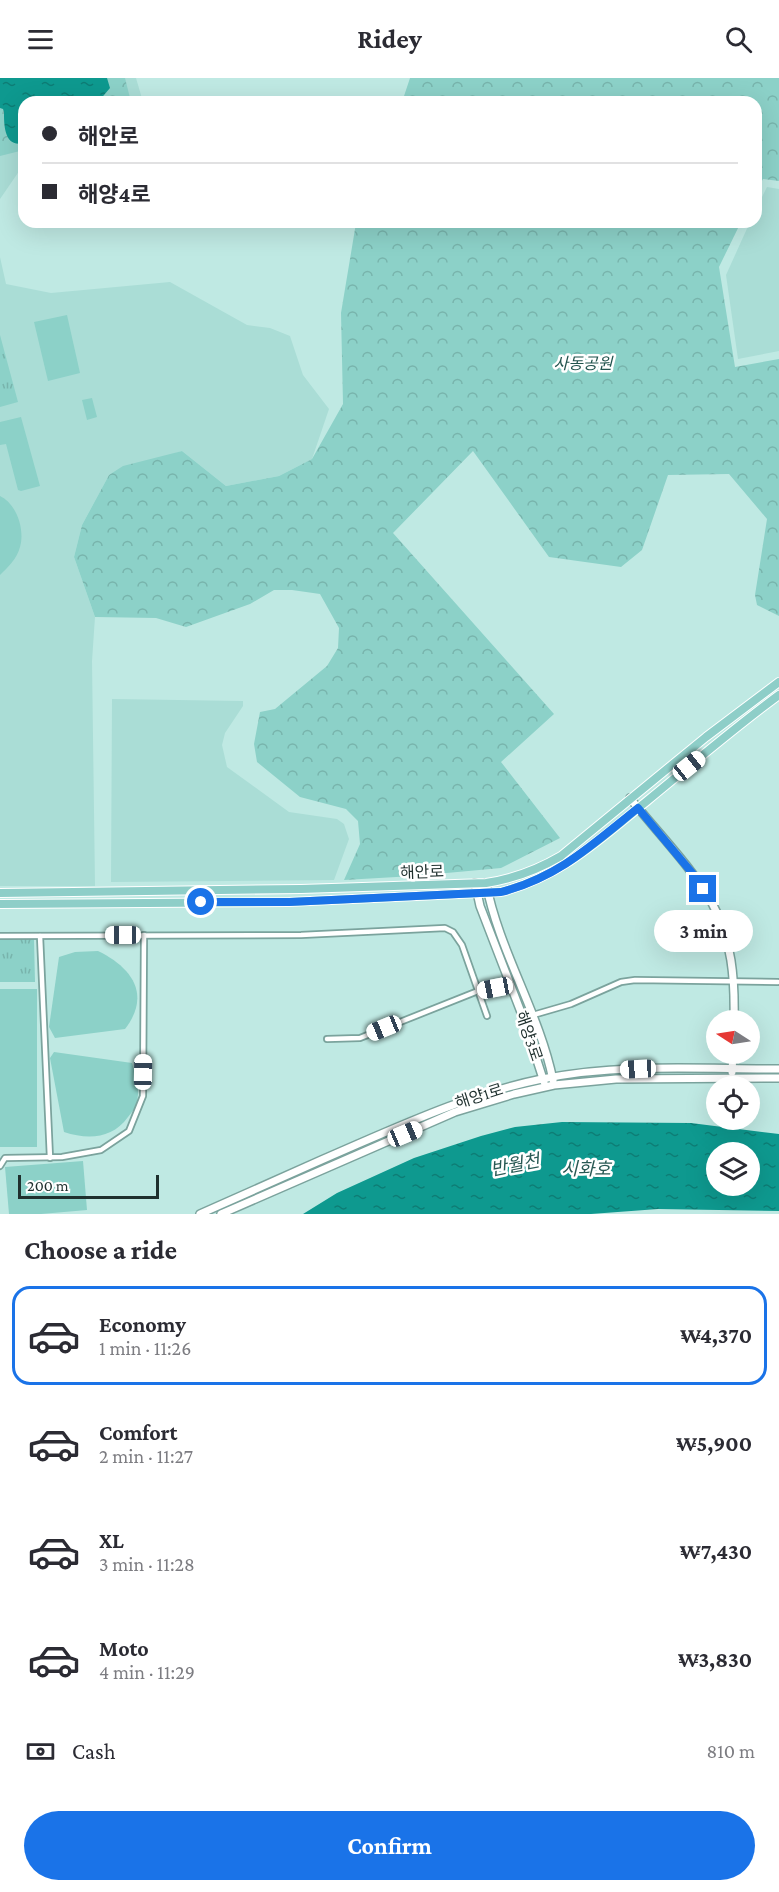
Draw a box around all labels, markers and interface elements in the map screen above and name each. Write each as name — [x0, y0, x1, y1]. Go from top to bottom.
icon: menu — [24, 23, 57, 56]
icon: search — [722, 23, 755, 56]
text: Ridey — [357, 24, 422, 54]
text: 해안로 — [78, 124, 139, 149]
text: 해양4로 — [78, 182, 151, 207]
park label: 사동공원 — [554, 355, 614, 372]
car — [669, 748, 709, 784]
street label: 해안로 — [400, 863, 445, 881]
route end — [689, 875, 716, 902]
route start — [187, 888, 214, 915]
callout: 3 min — [654, 910, 752, 952]
text: 3 min — [680, 920, 727, 942]
car — [105, 926, 141, 944]
car — [476, 976, 514, 1000]
street label: 해양3로 — [513, 1009, 546, 1063]
north arrow — [706, 1010, 760, 1064]
map controls — [706, 1010, 760, 1196]
car — [364, 1013, 404, 1043]
car — [134, 1054, 152, 1090]
car — [620, 1059, 656, 1079]
button: locate — [706, 1076, 760, 1130]
street label: 해양1로 — [453, 1080, 505, 1112]
car — [385, 1119, 425, 1149]
button: layers — [706, 1142, 760, 1196]
water label: 반월천 — [489, 1150, 544, 1180]
water label: 시화호 — [561, 1159, 612, 1179]
scale bar — [18, 1172, 159, 1200]
text: 200 m — [27, 1177, 69, 1194]
text: Choose a ride — [24, 1235, 177, 1265]
icon: car — [27, 1309, 81, 1363]
text: Economy — [99, 1312, 186, 1337]
text: ₩4,370 — [680, 1323, 752, 1348]
text: 1 min · 11:26 — [99, 1337, 191, 1359]
icon: car — [27, 1417, 81, 1471]
text: Comfort — [99, 1420, 177, 1445]
text: ₩5,900 — [676, 1431, 752, 1456]
text: 2 min · 11:27 — [99, 1445, 193, 1467]
icon: car — [27, 1525, 81, 1579]
text: XL — [99, 1528, 124, 1553]
text: ₩7,430 — [680, 1539, 752, 1564]
text: 3 min · 11:28 — [99, 1553, 195, 1575]
icon: car — [27, 1633, 81, 1687]
text: Moto — [99, 1636, 149, 1661]
text: ₩3,830 — [678, 1647, 752, 1672]
text: 4 min · 11:29 — [99, 1661, 195, 1683]
icon: cash — [24, 1735, 57, 1768]
text: Cash — [72, 1739, 116, 1764]
text: 810 m — [706, 1740, 755, 1762]
button: Confirm — [24, 1811, 755, 1880]

